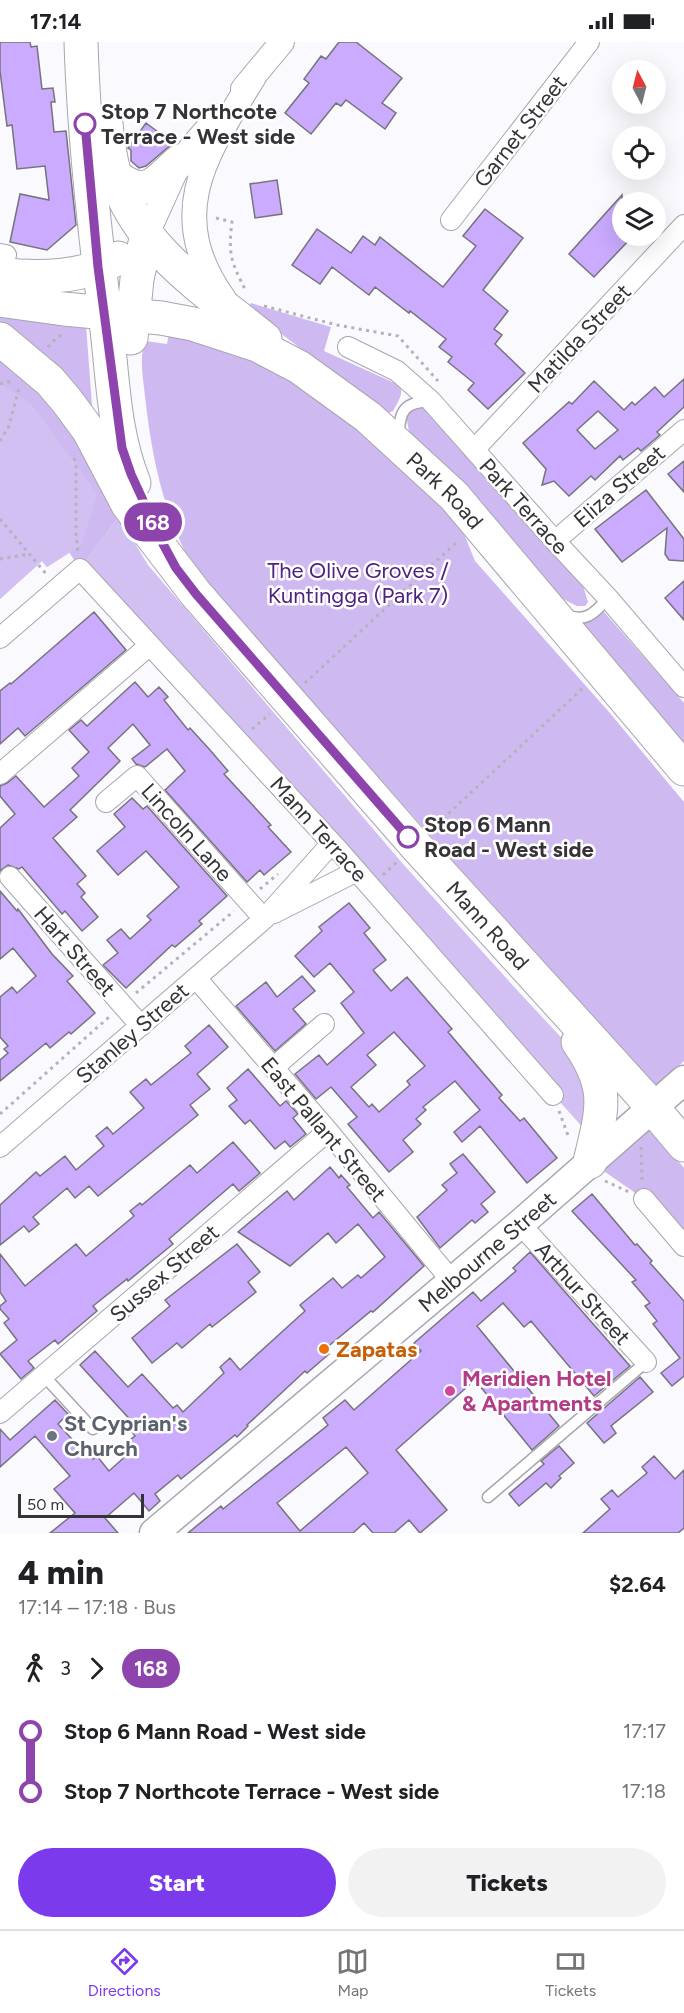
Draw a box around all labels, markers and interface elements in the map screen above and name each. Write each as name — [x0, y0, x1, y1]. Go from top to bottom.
text: 17:14 — [30, 8, 81, 35]
north arrow — [612, 60, 666, 114]
map controls — [612, 60, 666, 246]
street label: Garnet Street — [468, 70, 573, 193]
place label: Stop 7 Northcote Terrace - West side — [101, 98, 295, 150]
marker: Stop 7 Northcote Terrace - West side — [74, 113, 96, 135]
button: locate — [612, 126, 666, 180]
button: layers — [612, 192, 666, 246]
street label: Matilda Street — [522, 278, 637, 398]
street label: Eliza Street — [568, 439, 670, 533]
street label: Park Road — [401, 446, 489, 535]
street label: Park Terrace — [473, 453, 574, 560]
line badge: 168 — [118, 502, 188, 542]
text: 168 — [136, 510, 170, 535]
park label: The Olive Groves / Kuntingga (Park 7) — [267, 557, 449, 609]
street label: Mann Terrace — [264, 771, 373, 888]
street label: Lincoln Lane — [135, 778, 238, 887]
place label: Stop 6 Mann Road - West side — [424, 811, 594, 863]
marker: Stop 6 Mann Road - West side — [397, 826, 419, 848]
street label: Mann Road — [440, 876, 535, 976]
street label: Hart Street — [28, 901, 121, 1002]
street label: Stanley Street — [70, 977, 194, 1090]
street label: East Pallant Street — [255, 1052, 392, 1207]
street label: Melbourne Street — [413, 1186, 562, 1318]
street label: Sussex Street — [104, 1219, 224, 1328]
street label: Arthur Street — [529, 1236, 636, 1351]
place label: Zapatas — [336, 1336, 417, 1363]
marker: Zapatas — [317, 1342, 331, 1356]
place label: Meridien Hotel & Apartments — [462, 1365, 611, 1417]
marker: Meridien Hotel & Apartments — [443, 1384, 457, 1398]
place label: St Cyprian's Church — [64, 1410, 187, 1462]
marker: St Cyprian's Church — [45, 1429, 59, 1443]
scale bar — [18, 1491, 144, 1518]
text: 50 m — [27, 1495, 64, 1514]
text: 4 min — [18, 1553, 104, 1592]
text: $2.64 — [609, 1571, 666, 1598]
text: 17:14 – 17:18 · Bus — [18, 1595, 176, 1619]
icon: walk — [18, 1652, 51, 1685]
icon: forward — [80, 1652, 113, 1685]
text: 3 — [60, 1656, 71, 1680]
text: 168 — [134, 1656, 168, 1681]
text: Stop 6 Mann Road - West side — [64, 1718, 366, 1745]
text: 17:17 — [623, 1719, 666, 1743]
text: Stop 7 Northcote Terrace - West side — [64, 1778, 439, 1805]
text: 17:18 — [621, 1779, 666, 1803]
button: Start — [18, 1848, 336, 1917]
button: Tickets — [348, 1848, 666, 1917]
tab: Directions — [88, 1945, 161, 2000]
tab: Map — [336, 1945, 369, 2000]
tab: Tickets — [545, 1945, 596, 2000]

